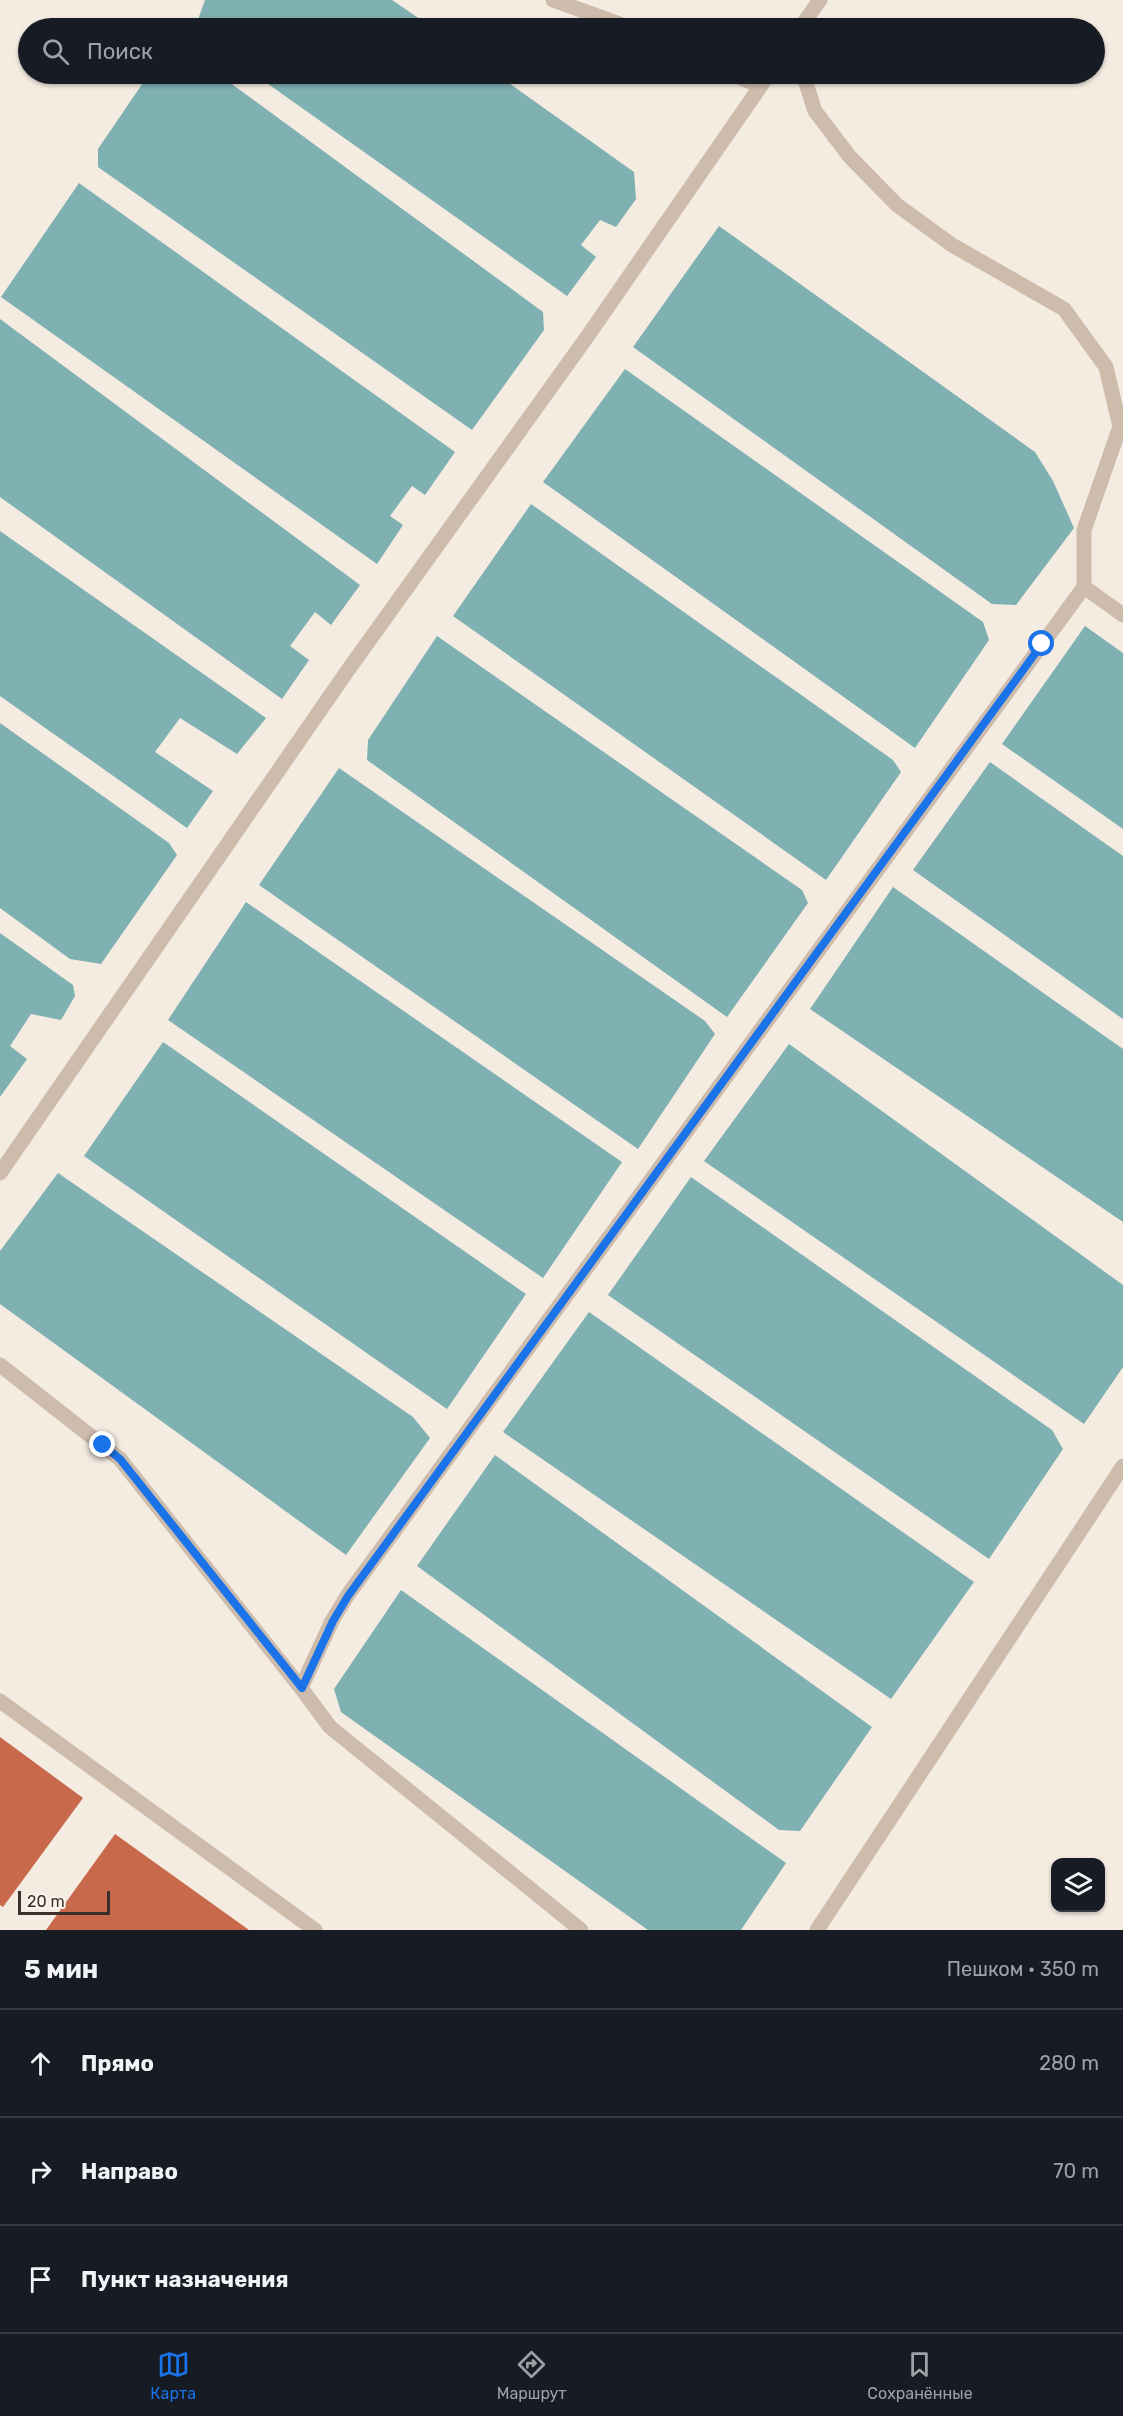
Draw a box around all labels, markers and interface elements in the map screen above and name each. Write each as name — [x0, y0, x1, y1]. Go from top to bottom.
search box — [18, 18, 1105, 84]
icon: search — [39, 35, 72, 68]
text: Поиск — [87, 38, 153, 65]
route start — [1028, 630, 1054, 656]
route end — [89, 1431, 115, 1457]
map controls — [1051, 1858, 1105, 1912]
button: layers — [1051, 1858, 1105, 1912]
scale bar — [18, 1888, 110, 1916]
text: 20 m — [27, 1892, 65, 1911]
text: 5 мин — [24, 1954, 98, 1985]
text: Пешком · 350 m — [947, 1957, 1099, 1981]
icon: ahead — [24, 2047, 57, 2080]
text: Прямо — [81, 2050, 154, 2077]
text: 280 m — [1039, 2051, 1099, 2075]
icon: right — [24, 2155, 57, 2188]
text: Направо — [81, 2158, 178, 2185]
text: 70 m — [1053, 2159, 1099, 2183]
icon: arrive — [24, 2263, 57, 2296]
text: Пункт назначения — [81, 2266, 289, 2293]
tab: Карта — [150, 2348, 196, 2403]
tab: Маршрут — [497, 2348, 567, 2403]
tab: Сохранённые — [867, 2348, 973, 2403]

